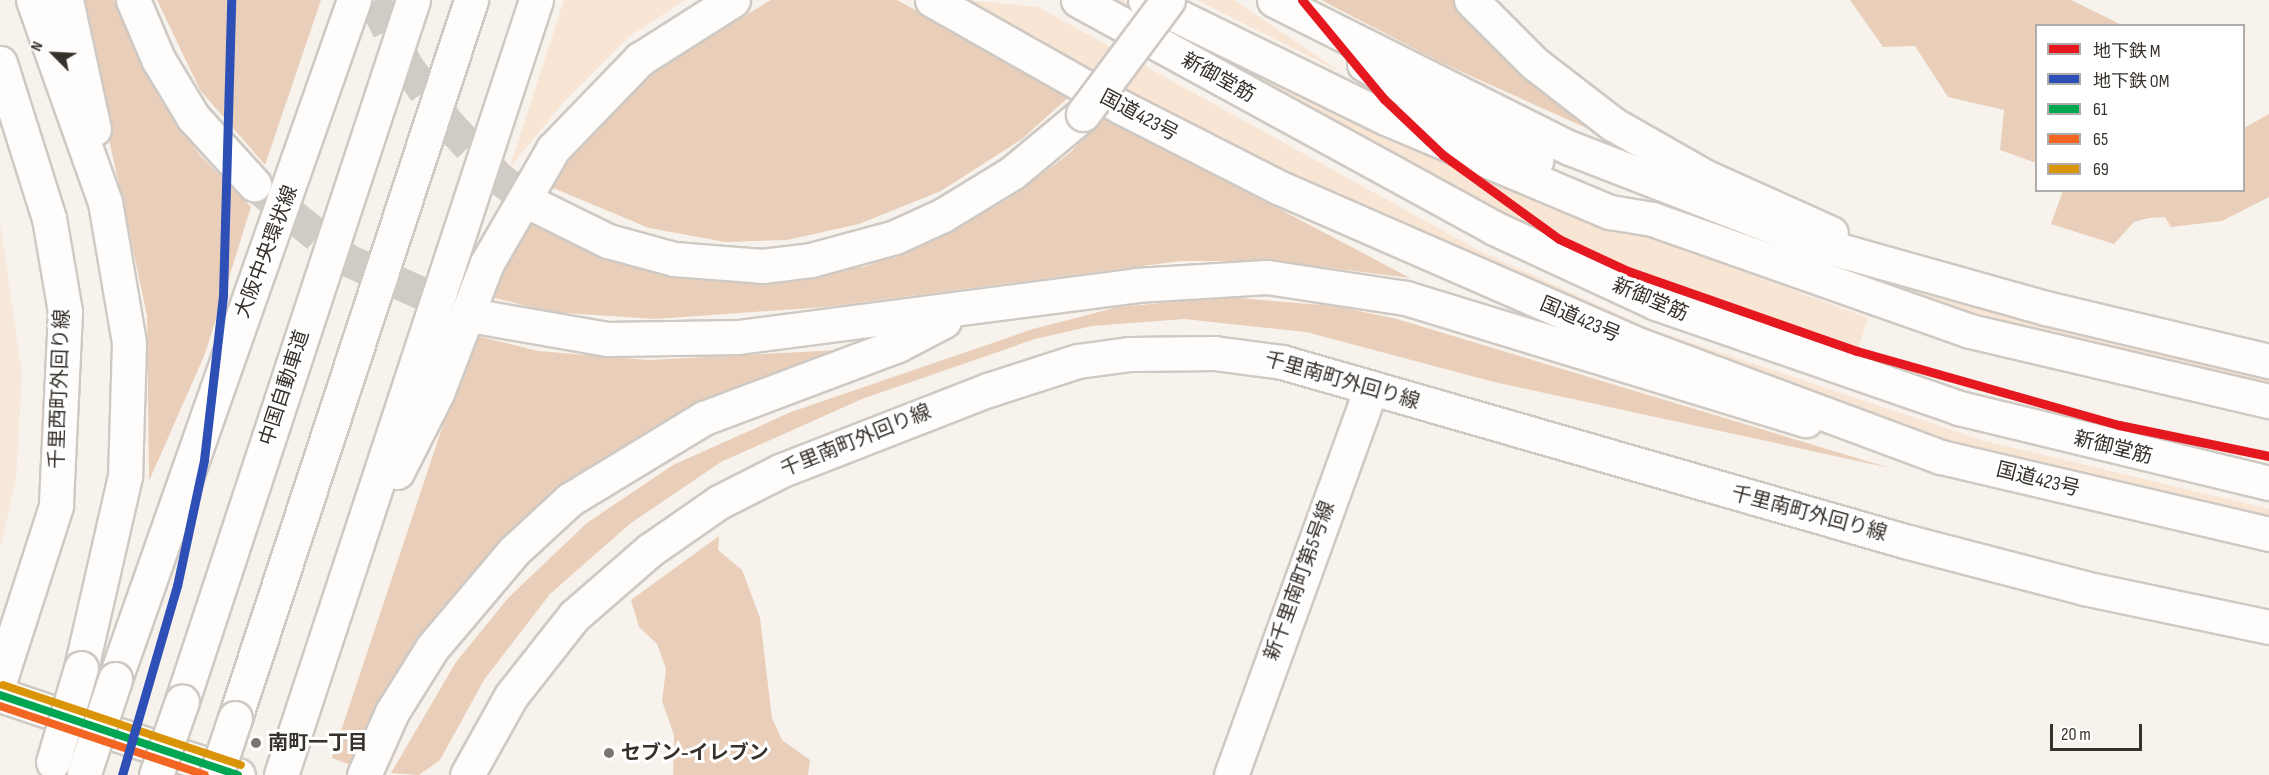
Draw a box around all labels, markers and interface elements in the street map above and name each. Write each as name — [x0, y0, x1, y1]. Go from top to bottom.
north arrow — [24, 24, 84, 84]
legend — [2035, 24, 2245, 192]
text: N — [27, 39, 48, 54]
text: 地下鉄 M — [2093, 41, 2161, 62]
street label: 新御堂筋 — [1177, 48, 1259, 108]
text: 地下鉄 OM — [2093, 71, 2169, 92]
street label: 国道423号 — [1096, 85, 1182, 147]
text: 61 — [2093, 99, 2107, 120]
text: 65 — [2093, 129, 2108, 150]
text: 69 — [2093, 159, 2109, 180]
street label: 大阪中央環状線 — [231, 182, 303, 322]
street label: 新御堂筋 — [1608, 273, 1692, 327]
street label: 国道423号 — [1536, 292, 1624, 348]
street label: 千里西町外回り線 — [45, 309, 75, 469]
street label: 中国自動車道 — [255, 327, 315, 449]
street label: 千里南町外回り線 — [1262, 347, 1422, 415]
street label: 千里南町外回り線 — [777, 400, 935, 482]
street label: 新御堂筋 — [2071, 427, 2155, 469]
street label: 国道423号 — [1994, 458, 2082, 502]
street label: 千里南町外回り線 — [1729, 482, 1889, 546]
street label: 新千里南町第5号線 — [1260, 498, 1340, 664]
scale bar — [2053, 712, 2144, 750]
text: 20 m — [2061, 724, 2091, 745]
place label: 南町一丁目 — [268, 731, 368, 755]
marker: 南町一丁目 — [249, 736, 263, 750]
place label: セブン-イレブン — [621, 741, 769, 765]
marker: セブン-イレブン — [602, 746, 616, 760]

